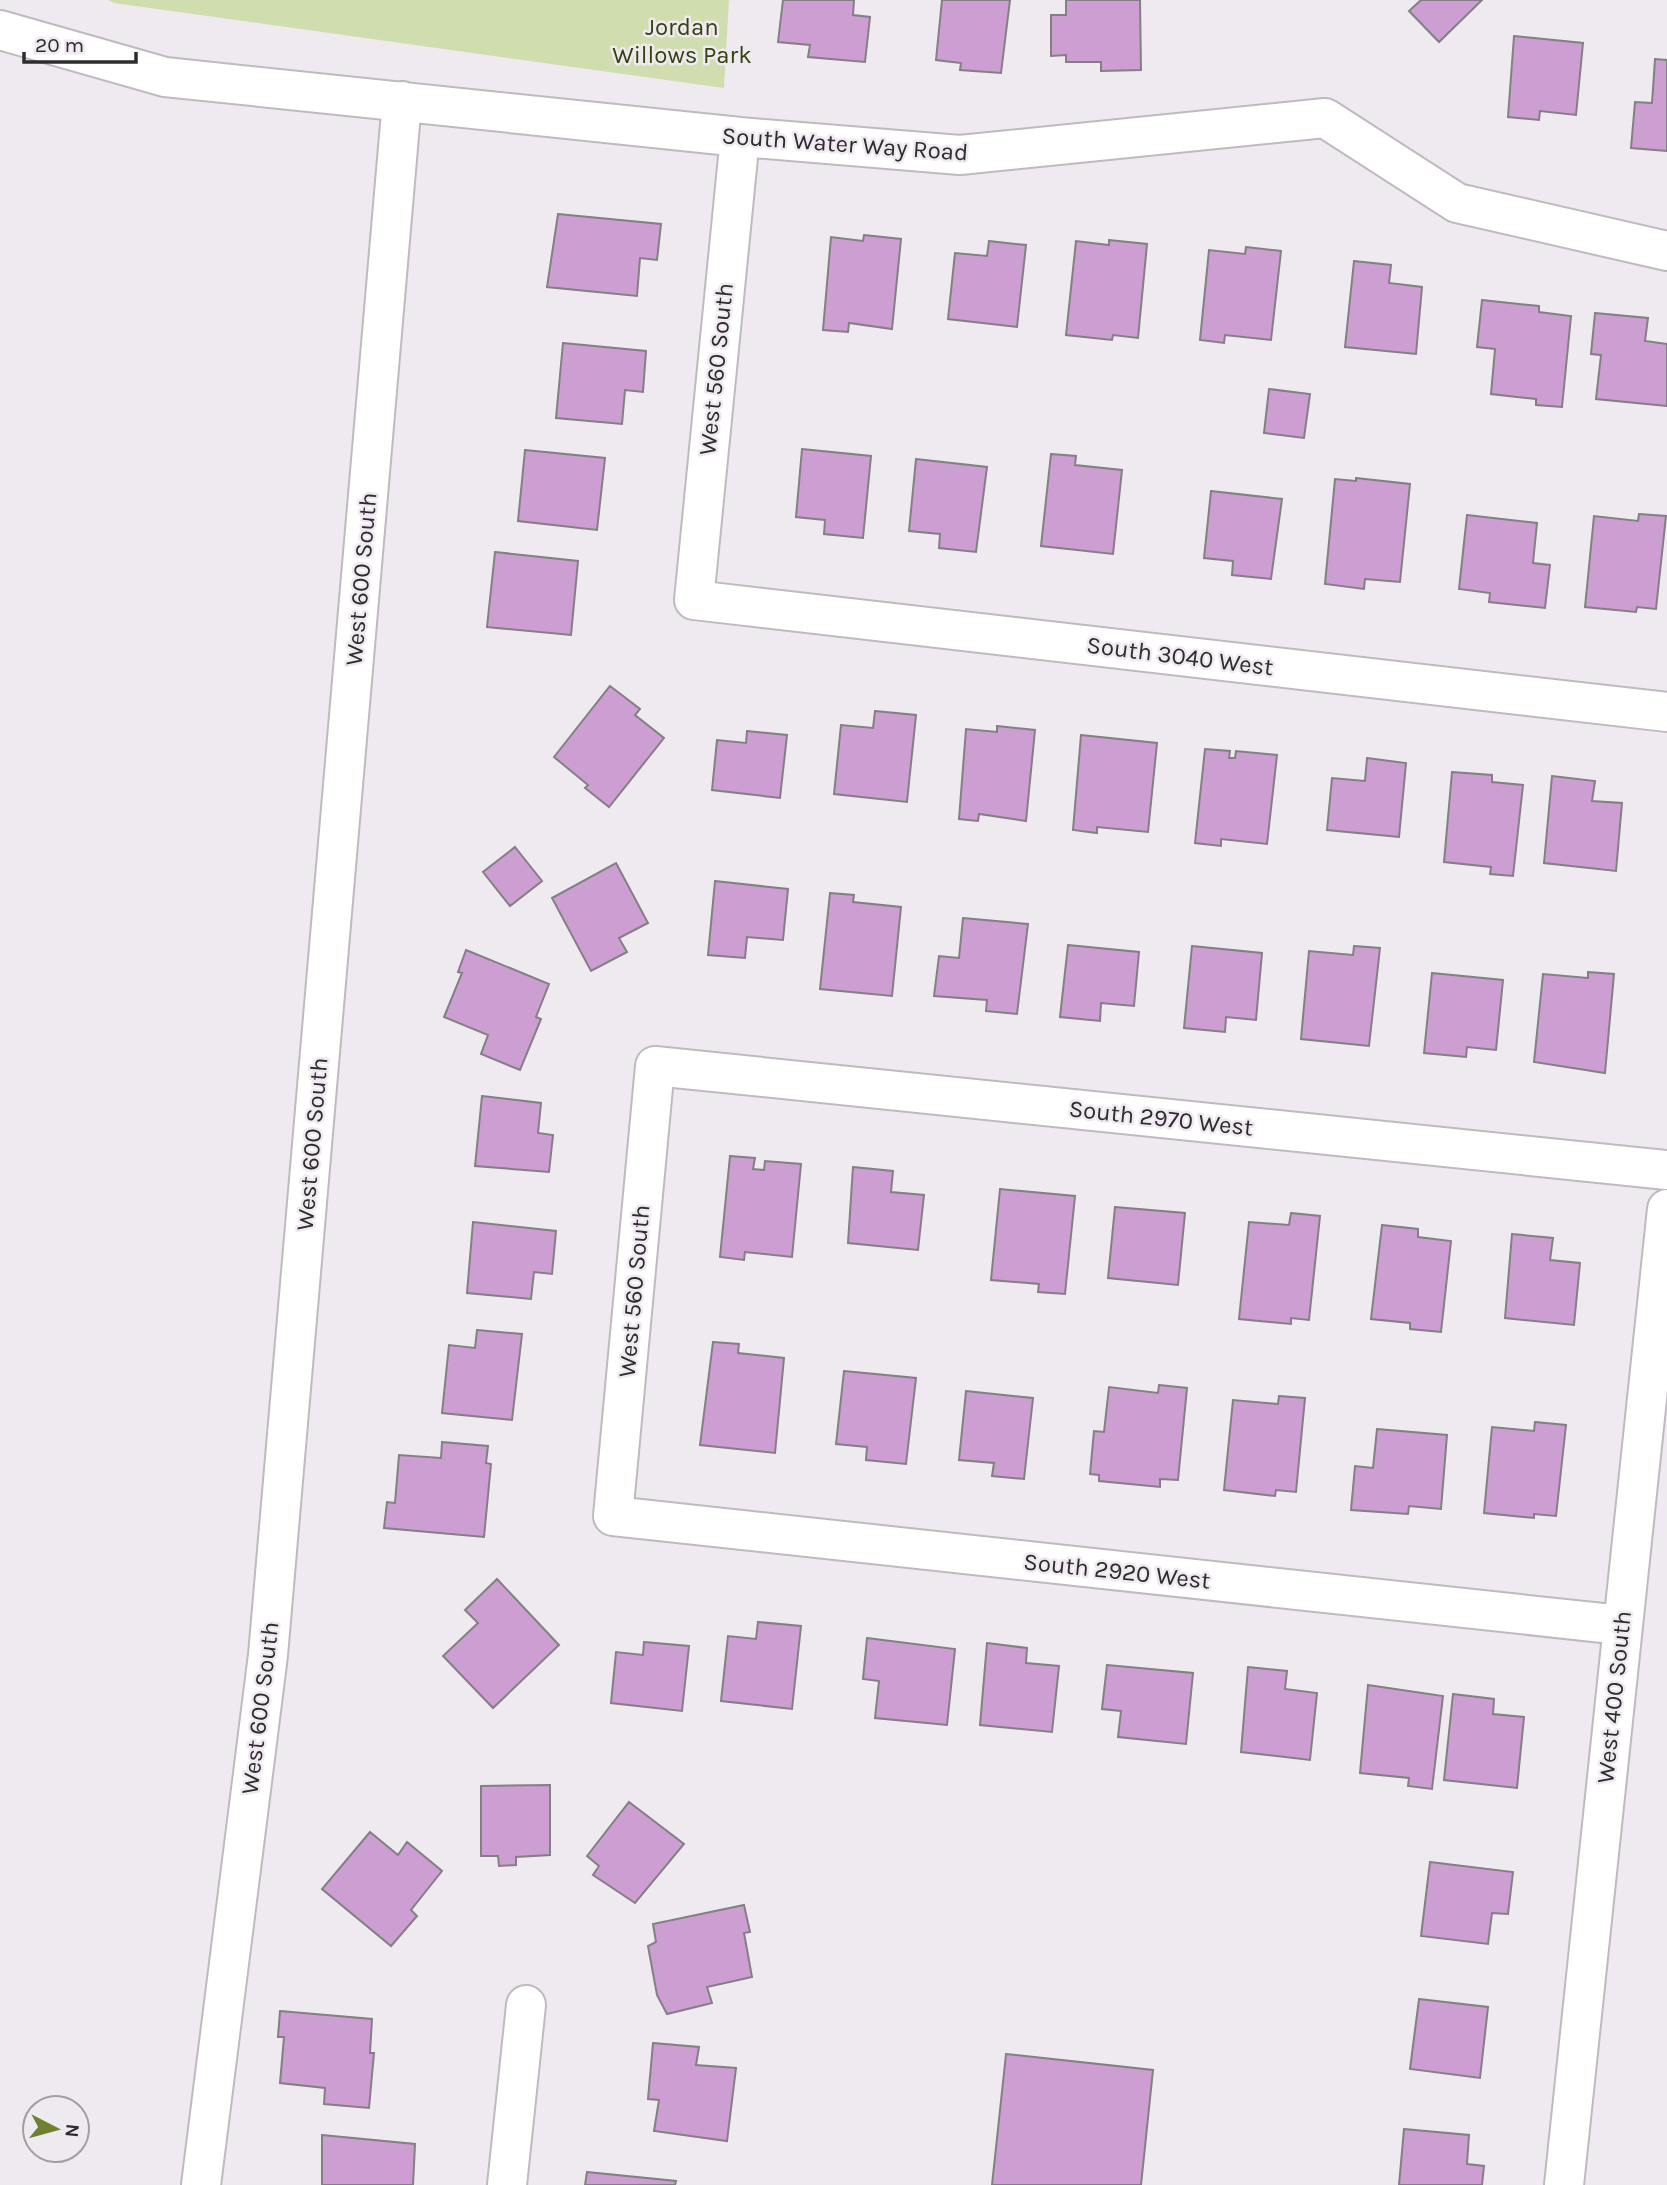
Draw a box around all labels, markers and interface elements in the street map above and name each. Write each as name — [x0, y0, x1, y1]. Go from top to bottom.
park label: Jordan Willows Park — [612, 13, 752, 69]
scale bar — [24, 21, 136, 65]
text: 20 m — [35, 33, 84, 57]
street label: South Water Way Road — [721, 121, 969, 167]
street label: West 560 South — [693, 281, 739, 457]
street label: West 600 South — [339, 491, 383, 667]
street label: South 3040 West — [1085, 631, 1275, 681]
street label: West 600 South — [290, 1056, 334, 1232]
street label: South 2970 West — [1068, 1094, 1254, 1142]
street label: West 560 South — [613, 1203, 655, 1379]
street label: South 2920 West — [1022, 1547, 1212, 1595]
street label: West 400 South — [1591, 1609, 1637, 1785]
street label: West 600 South — [236, 1620, 284, 1796]
north arrow — [21, 2094, 91, 2164]
text: N — [60, 2123, 84, 2139]

